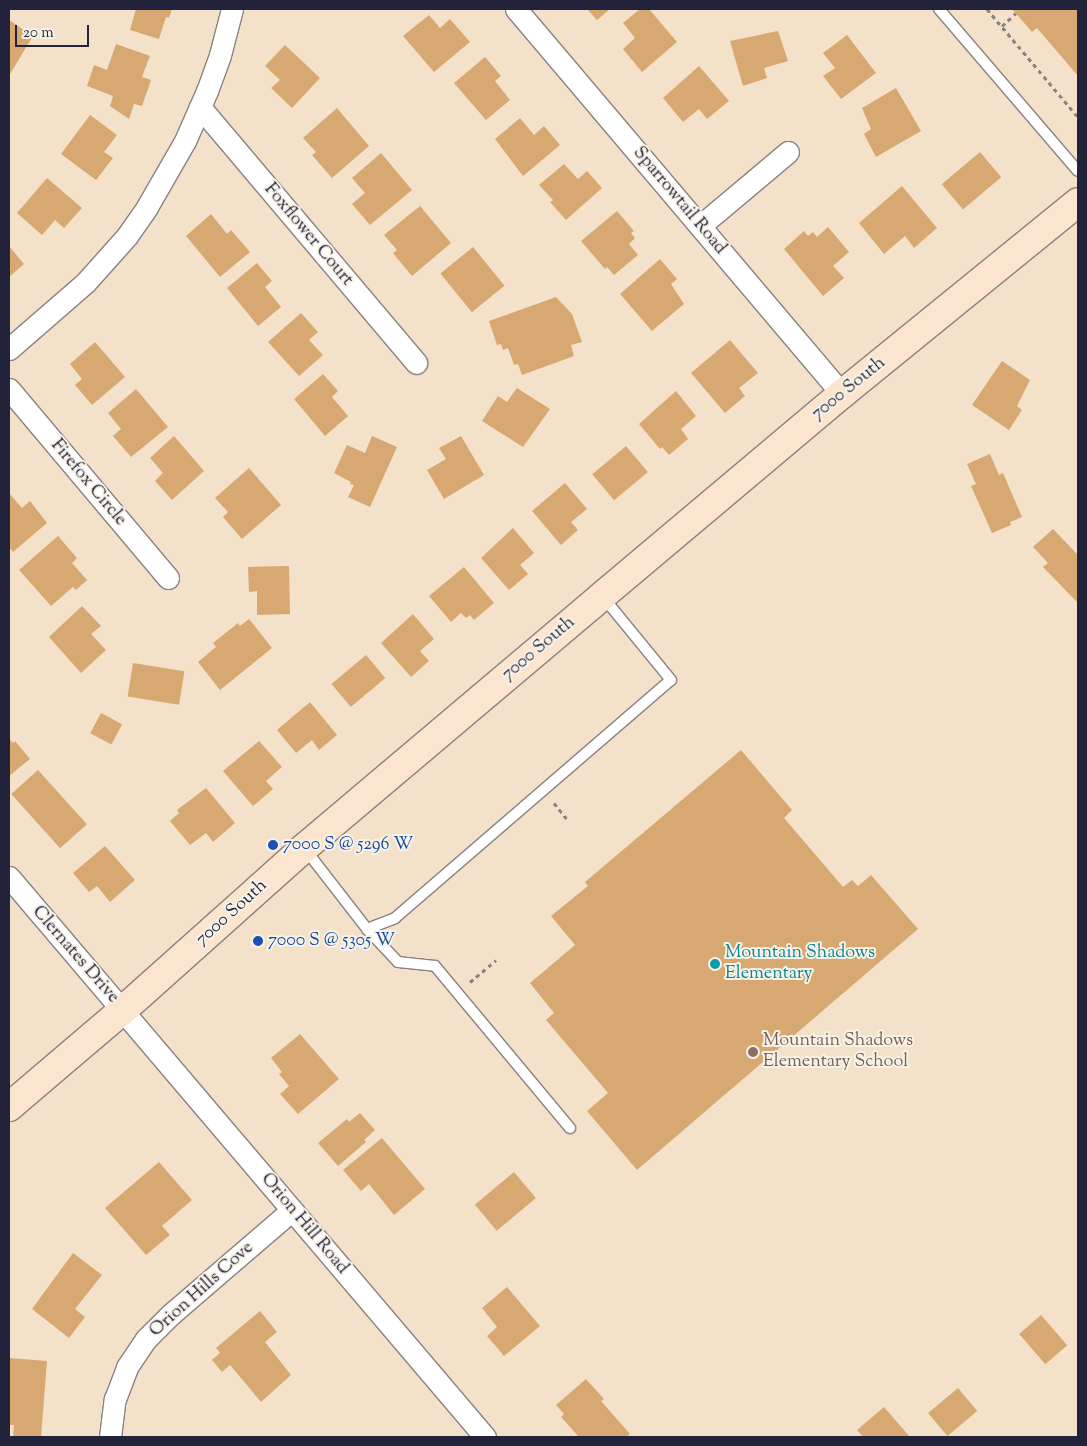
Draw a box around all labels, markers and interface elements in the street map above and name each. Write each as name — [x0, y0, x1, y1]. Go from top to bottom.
scale bar — [18, 15, 91, 47]
text: 20 m — [23, 23, 54, 44]
street label: Sparrowtail Road — [628, 143, 730, 259]
street label: Foxflower Court — [259, 179, 357, 291]
street label: 7000 South — [808, 353, 890, 425]
street label: Firefox Circle — [46, 435, 130, 531]
street label: 7000 South — [498, 612, 580, 686]
place label: 7000 S @ 5296 W — [283, 834, 413, 856]
marker: 7000 S @ 5296 W — [267, 839, 279, 851]
street label: 7000 South — [192, 875, 272, 951]
street label: Clernates Drive — [27, 902, 123, 1008]
place label: 7000 S @ 5305 W — [268, 930, 395, 952]
marker: 7000 S @ 5305 W — [252, 935, 264, 947]
place label: Mountain Shadows Elementary — [725, 943, 875, 986]
marker: Mountain Shadows Elementary — [709, 958, 721, 970]
place label: Mountain Shadows Elementary School — [763, 1031, 913, 1074]
marker: Mountain Shadows Elementary School — [747, 1046, 759, 1058]
street label: Orion Hill Road — [256, 1169, 352, 1279]
street label: Orion Hills Cove — [146, 1238, 258, 1342]

